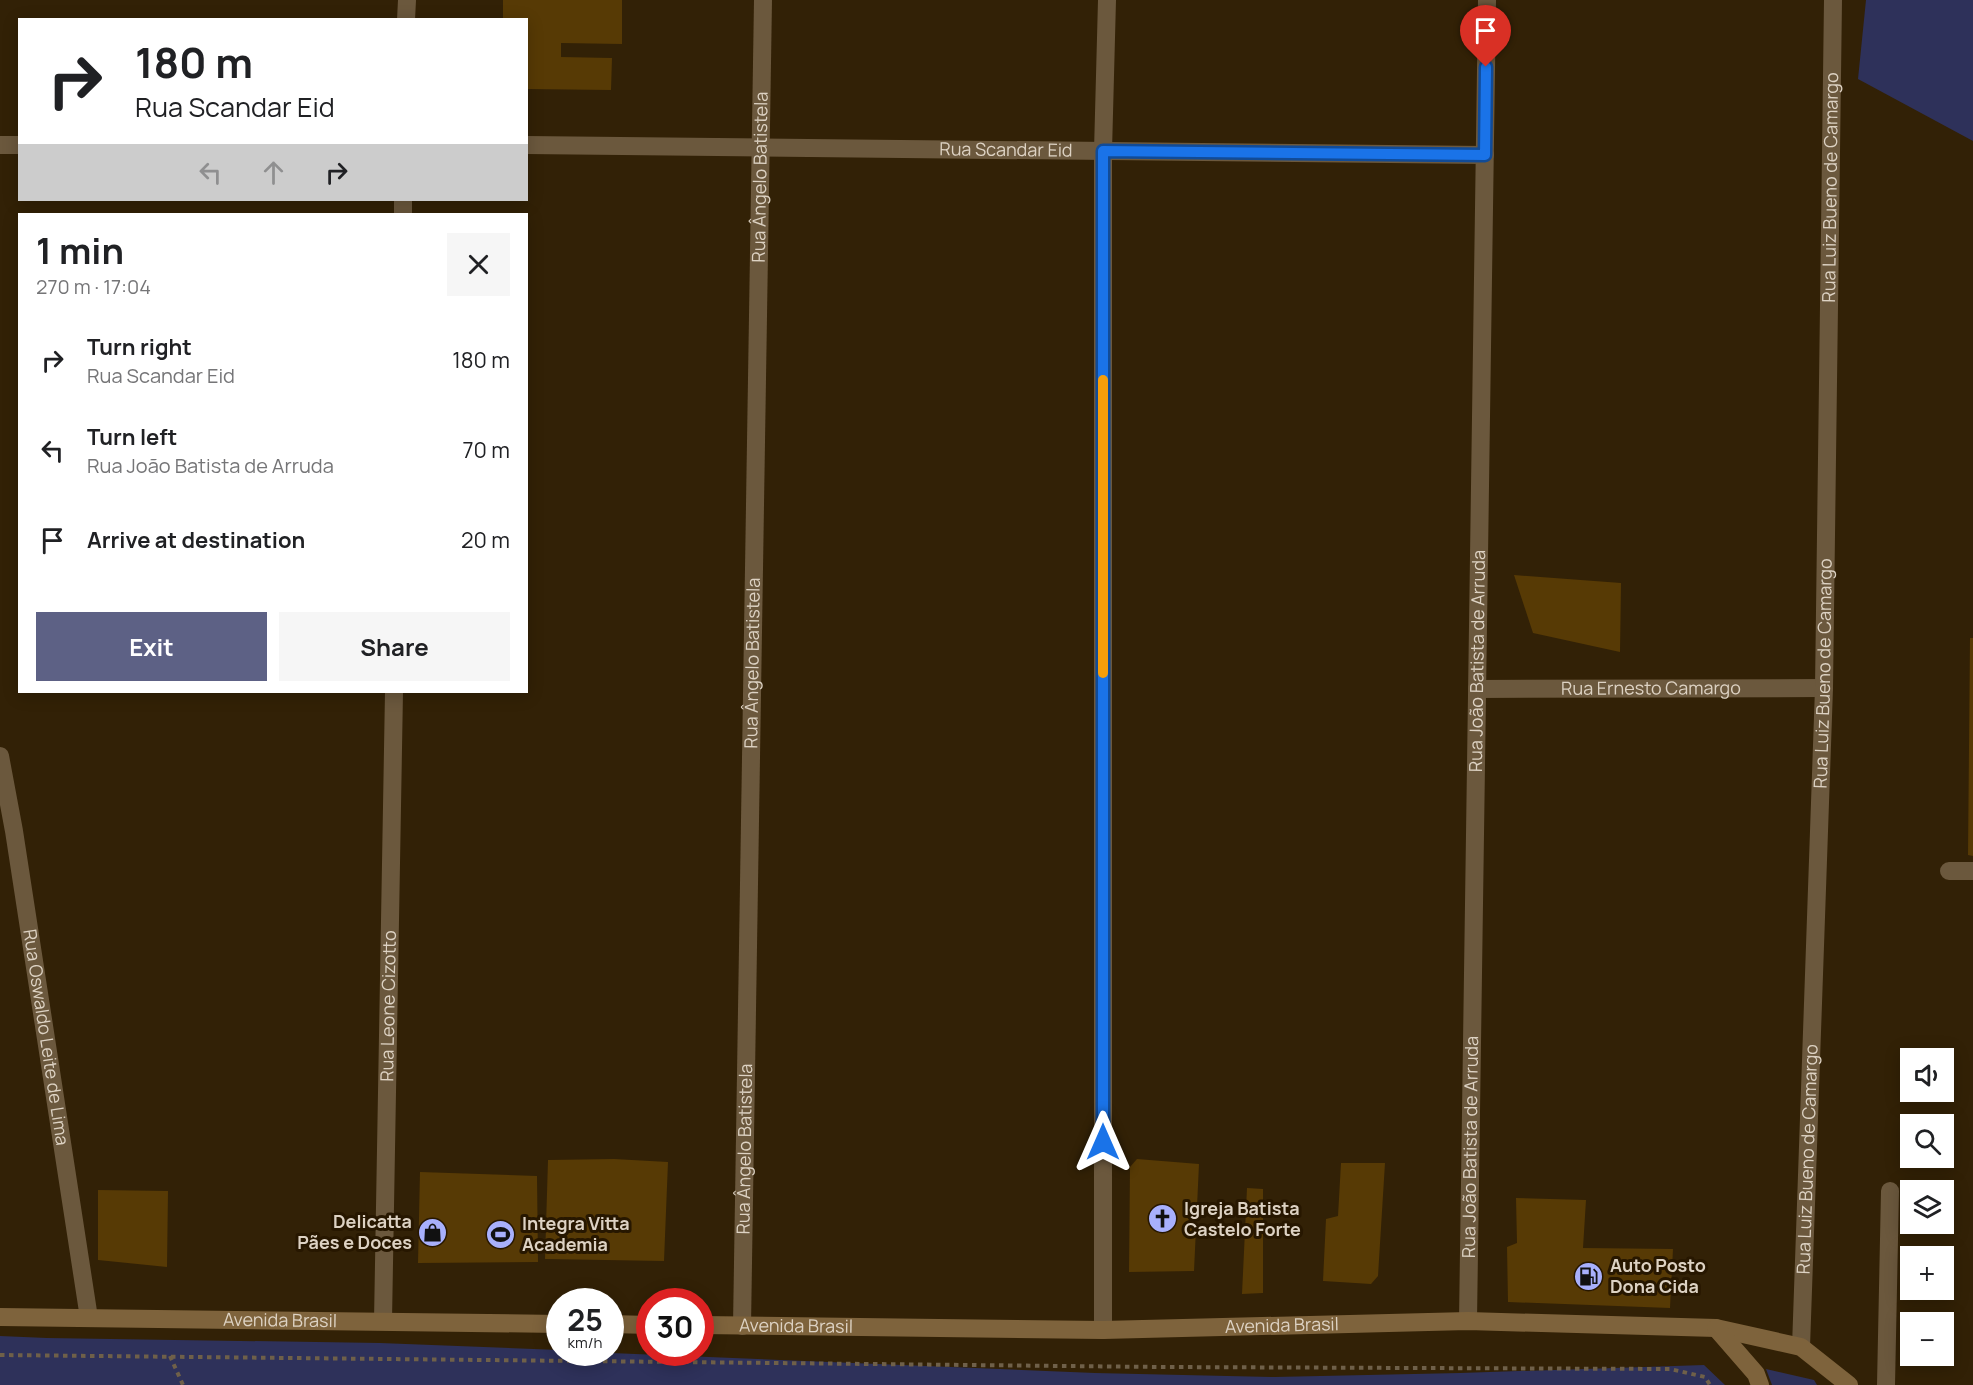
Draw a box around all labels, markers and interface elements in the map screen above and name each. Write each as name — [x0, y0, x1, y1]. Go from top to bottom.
pin — [1460, 5, 1511, 67]
icon: arrive — [1469, 14, 1502, 47]
text: 180 m — [135, 33, 253, 91]
icon: right — [36, 42, 114, 120]
street label: Rua Luiz Bueno de Camargo — [1816, 72, 1843, 303]
text: Rua Scandar Eid — [135, 88, 335, 125]
street label: Rua Ângelo Batistela — [746, 91, 773, 263]
street label: Rua Scandar Eid — [939, 136, 1073, 162]
icon: left — [194, 156, 227, 189]
icon: ahead — [257, 156, 290, 189]
icon: right — [320, 156, 353, 189]
text: 1 min — [36, 226, 124, 275]
button: close — [447, 233, 510, 296]
text: 270 m · 17:04 — [36, 273, 151, 300]
text: Turn right — [87, 332, 192, 362]
icon: right — [36, 344, 69, 377]
text: 180 m — [452, 345, 510, 375]
text: Rua Scandar Eid — [87, 362, 235, 389]
text: Turn left — [87, 422, 177, 452]
icon: left — [36, 434, 69, 467]
text: 70 m — [462, 435, 510, 465]
text: Rua João Batista de Arruda — [87, 452, 334, 479]
icon: arrive — [36, 524, 69, 557]
text: Arrive at destination — [87, 525, 305, 555]
text: 20 m — [461, 525, 510, 555]
street label: Rua João Batista de Arruda — [1463, 550, 1490, 772]
street label: Rua Luiz Bueno de Camargo — [1808, 558, 1837, 789]
street label: Rua Ângelo Batistela — [738, 577, 765, 749]
button: Exit — [36, 612, 267, 681]
button: Share — [279, 612, 510, 681]
street label: Rua Ernesto Camargo — [1561, 675, 1741, 700]
street label: Rua Oswaldo Leite de Lima — [18, 927, 75, 1147]
street label: Rua Leone Cizotto — [374, 930, 401, 1082]
street label: Rua João Batista de Arruda — [1456, 1036, 1483, 1258]
street label: Rua Luiz Bueno de Camargo — [1791, 1044, 1823, 1275]
map controls — [1900, 1048, 1954, 1366]
button: sound — [1900, 1048, 1954, 1102]
street label: Rua Ângelo Batistela — [730, 1063, 757, 1235]
position arrow — [1071, 1110, 1135, 1174]
button: search — [1900, 1114, 1954, 1168]
button: layers — [1900, 1180, 1954, 1234]
place label: Igreja Batista Castelo Forte — [1184, 1196, 1301, 1241]
church icon: Igreja Batista Castelo Forte — [1147, 1203, 1179, 1235]
place label: Delicatta Pães e Doces — [297, 1209, 412, 1254]
place label: Integra Vitta Academia — [522, 1211, 630, 1256]
shop icon: Delicatta Pães e Doces — [417, 1216, 449, 1248]
sports icon: Integra Vitta Academia — [485, 1218, 517, 1250]
button: + — [1900, 1246, 1954, 1300]
place label: Auto Posto Dona Cida — [1610, 1253, 1706, 1298]
fuel station icon: Auto Posto Dona Cida — [1573, 1260, 1605, 1292]
speed limit sign: 30 — [636, 1288, 714, 1366]
text: 25 — [567, 1299, 603, 1340]
street label: Avenida Brasil — [223, 1307, 337, 1332]
street label: Avenida Brasil — [1225, 1311, 1339, 1338]
street label: Avenida Brasil — [739, 1312, 853, 1338]
button: − — [1900, 1312, 1954, 1366]
text: km/h — [568, 1332, 602, 1353]

